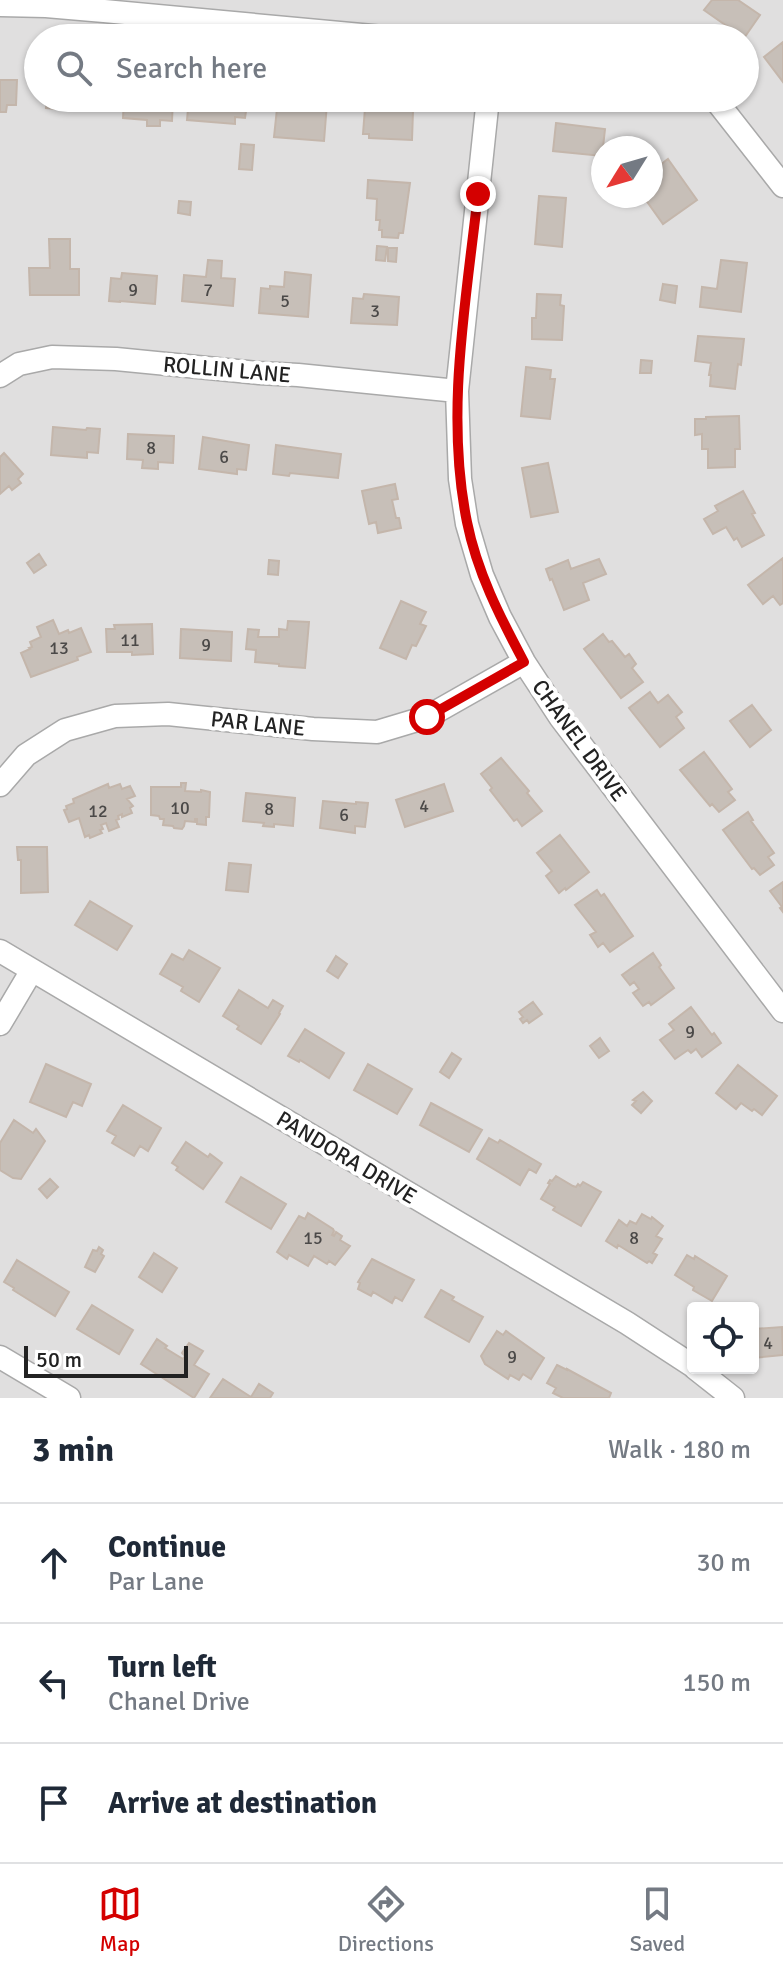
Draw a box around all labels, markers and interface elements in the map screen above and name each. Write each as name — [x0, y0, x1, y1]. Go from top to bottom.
search box — [24, 24, 759, 112]
icon: search — [52, 46, 96, 90]
text: Search here — [116, 50, 267, 87]
north arrow — [591, 136, 663, 208]
route end — [460, 176, 496, 212]
house number: 9 — [128, 279, 138, 301]
house number: 7 — [203, 279, 213, 301]
house number: 5 — [280, 290, 290, 312]
house number: 3 — [370, 300, 380, 322]
street label: ROLLIN LANE — [162, 350, 292, 389]
house number: 8 — [146, 437, 156, 459]
house number: 6 — [219, 446, 229, 468]
house number: 11 — [120, 629, 140, 651]
house number: 9 — [201, 634, 211, 656]
house number: 13 — [49, 637, 69, 659]
street label: CHANEL DRIVE — [526, 674, 633, 807]
route start — [409, 699, 445, 735]
street label: PAR LANE — [209, 705, 306, 742]
house number: 4 — [419, 795, 429, 817]
house number: 10 — [170, 797, 190, 819]
house number: 8 — [264, 798, 274, 820]
house number: 12 — [88, 800, 108, 822]
house number: 6 — [339, 804, 349, 826]
house number: 9 — [685, 1021, 695, 1043]
street label: PANDORA DRIVE — [272, 1105, 422, 1210]
house number: 15 — [303, 1227, 323, 1249]
house number: 8 — [629, 1227, 639, 1249]
map controls — [687, 1302, 759, 1374]
button: locate — [687, 1302, 759, 1374]
house number: 4 — [763, 1332, 773, 1354]
scale bar — [24, 1342, 188, 1378]
text: 50 m — [36, 1346, 82, 1373]
house number: 9 — [507, 1346, 517, 1368]
text: 3 min — [32, 1429, 114, 1471]
text: Walk · 180 m — [608, 1434, 751, 1466]
text: Continue — [108, 1529, 226, 1566]
icon: ahead — [32, 1541, 76, 1585]
text: 30 m — [696, 1547, 751, 1579]
text: Par Lane — [108, 1566, 204, 1598]
text: Turn left — [108, 1649, 217, 1686]
icon: left — [32, 1661, 76, 1705]
text: 150 m — [682, 1667, 751, 1699]
text: Chanel Drive — [108, 1686, 250, 1718]
icon: arrive — [32, 1781, 76, 1825]
text: Arrive at destination — [108, 1785, 377, 1822]
tab: Map — [98, 1882, 142, 1957]
tab: Directions — [338, 1882, 434, 1957]
tab: Saved — [630, 1882, 685, 1957]

